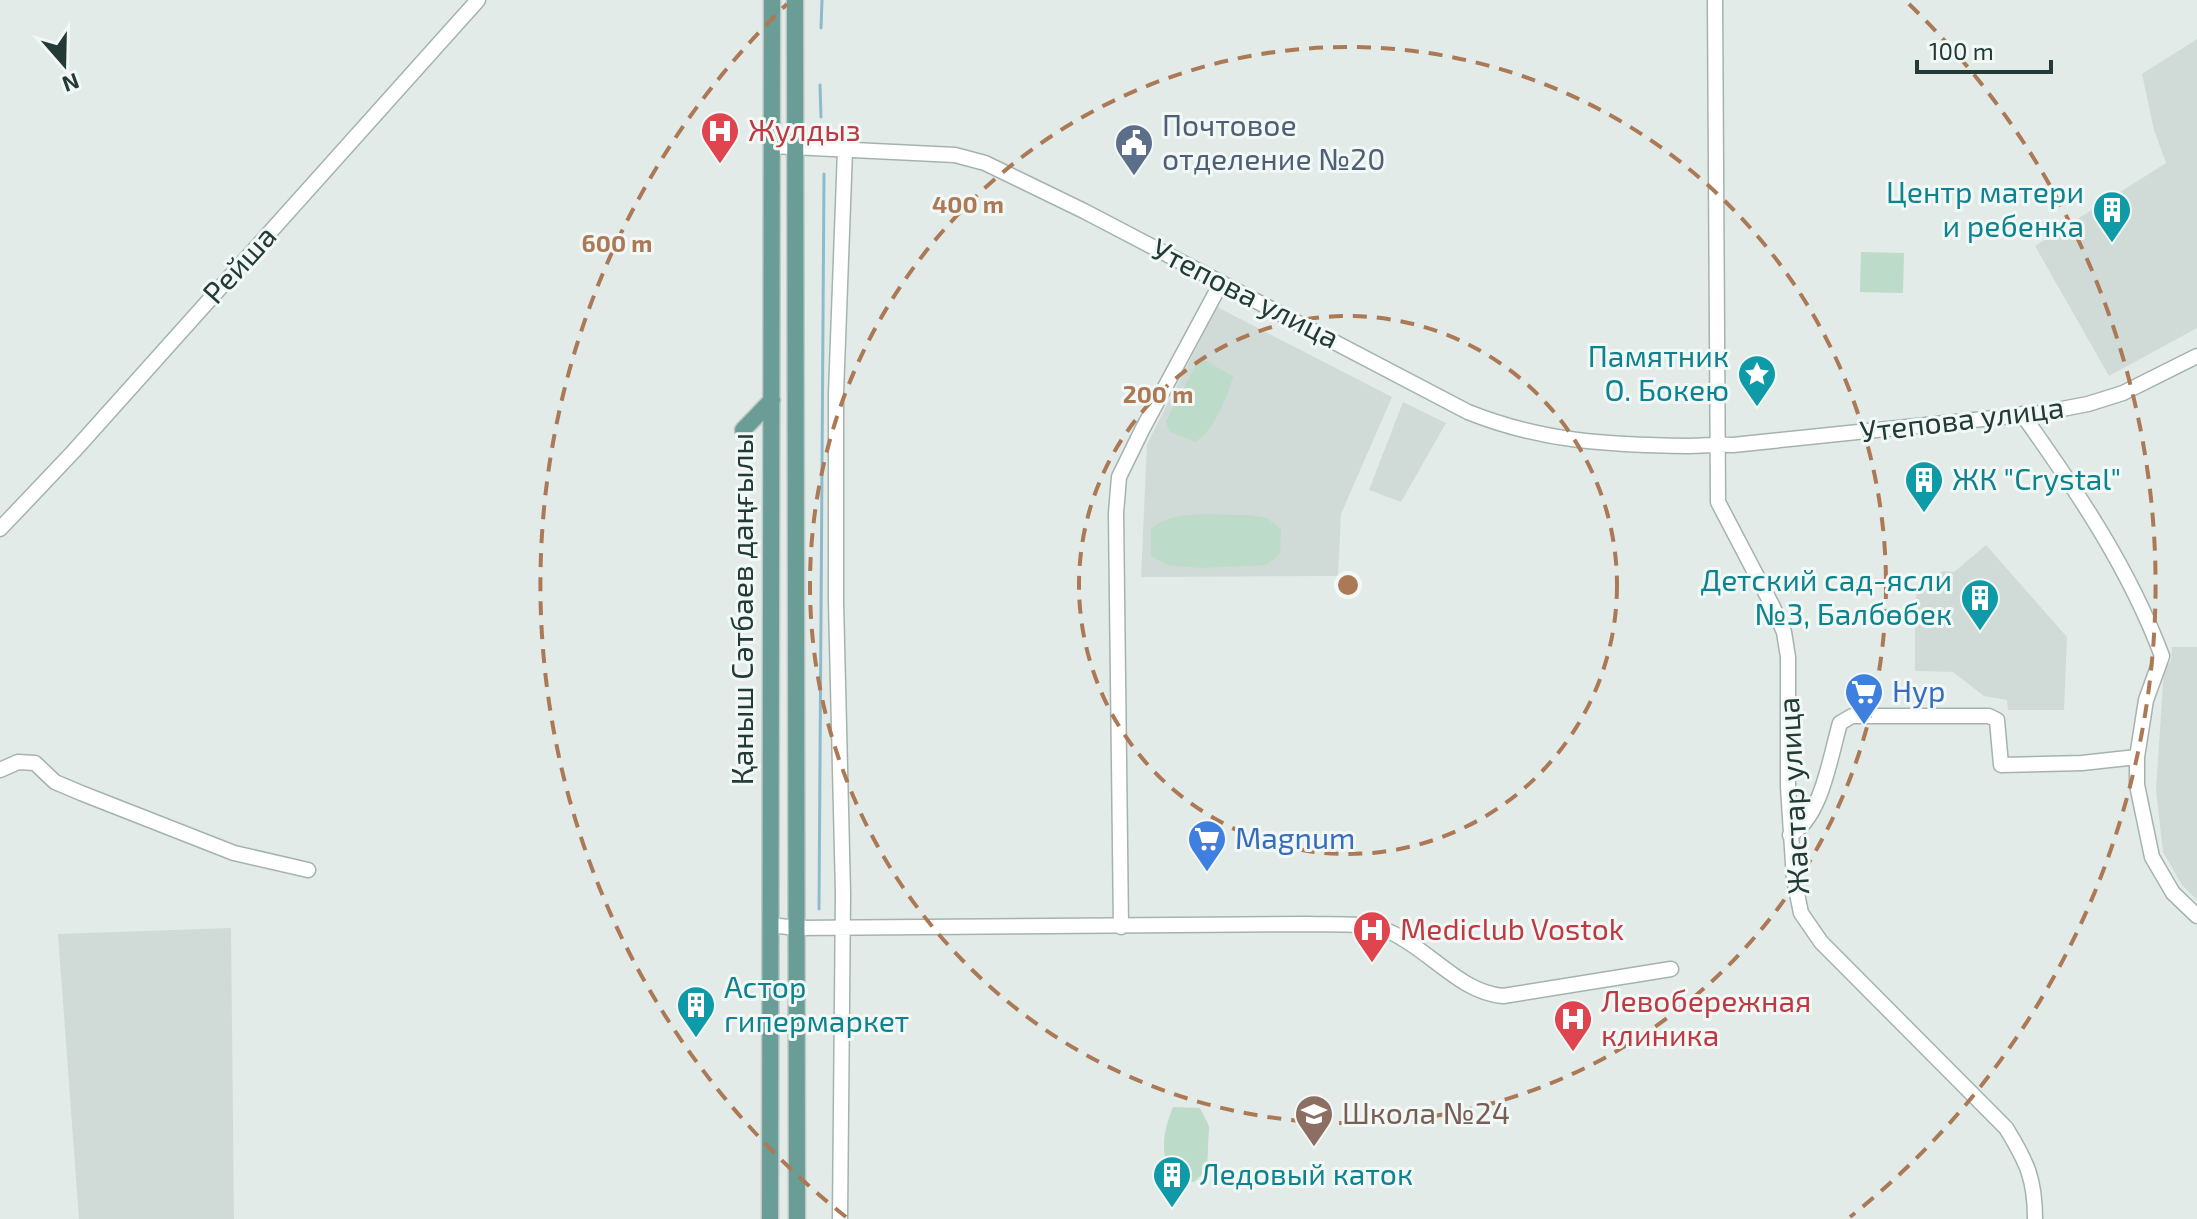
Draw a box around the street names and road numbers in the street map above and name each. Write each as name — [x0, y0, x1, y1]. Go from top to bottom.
street label: Рейша — [194, 217, 283, 310]
street label: Утепова улица — [1146, 230, 1346, 356]
street label: Утепова улица — [1858, 388, 2066, 449]
street label: Қаныш Сәтбаев даңғылы — [723, 433, 759, 785]
street label: Жастар улица — [1769, 696, 1816, 896]

